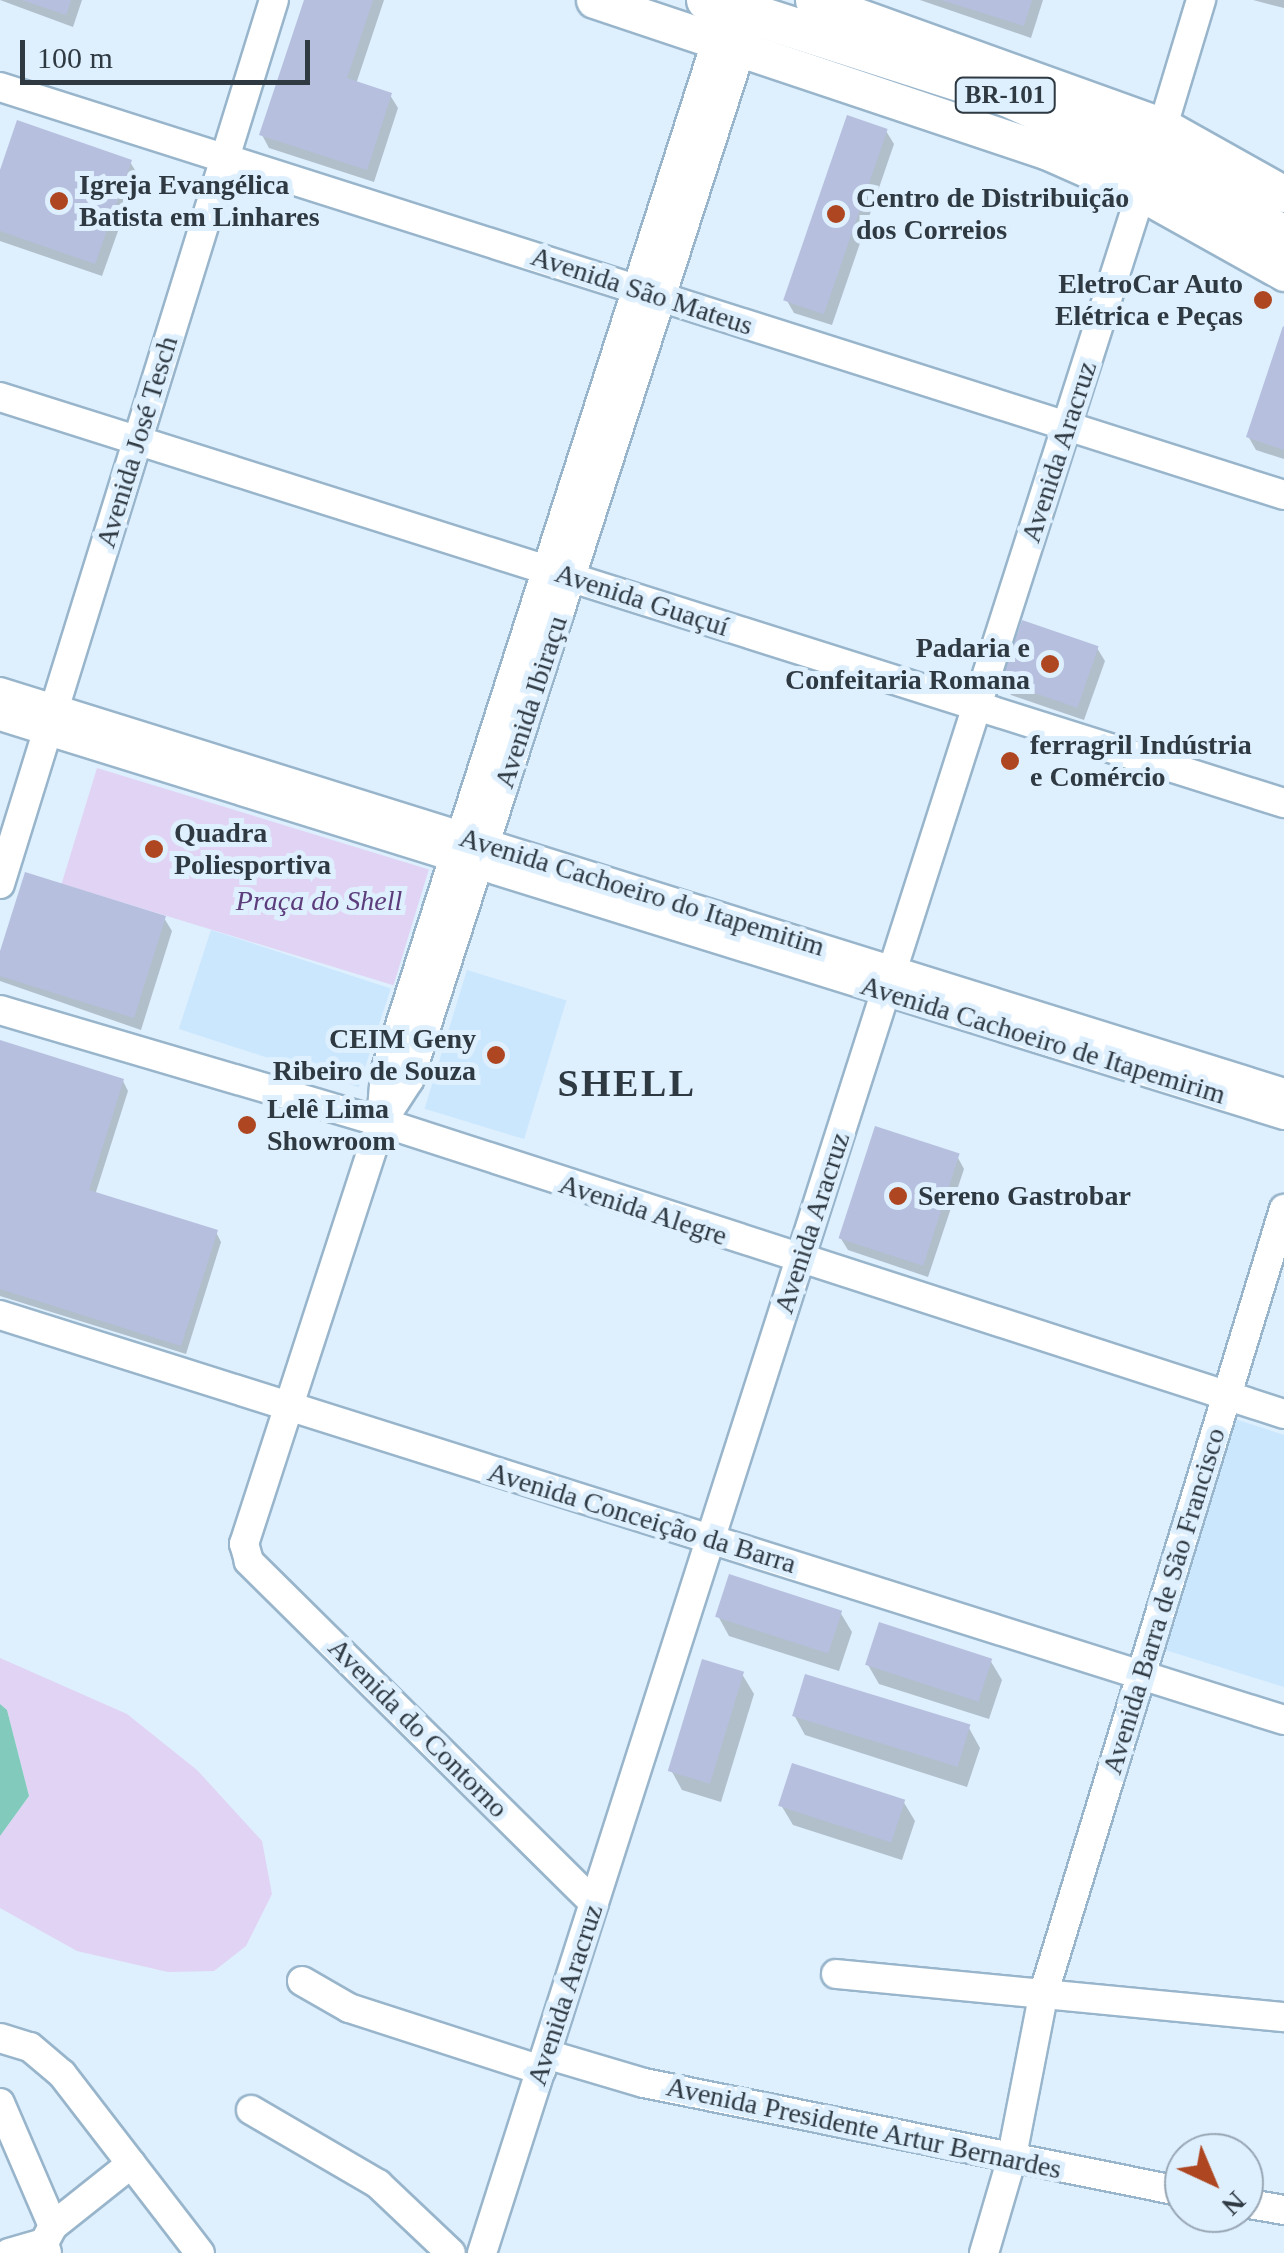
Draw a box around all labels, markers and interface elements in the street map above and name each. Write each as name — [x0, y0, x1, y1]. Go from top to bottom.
scale bar — [25, 20, 315, 82]
text: 100 m — [37, 41, 113, 74]
road number: BR-101 — [952, 75, 1058, 115]
place label: Igreja Evangélica Batista em Linhares — [79, 168, 320, 234]
place label: Centro de Distribuição dos Correios — [856, 181, 1129, 247]
marker: Igreja Evangélica Batista em Linhares — [48, 190, 70, 212]
marker: Centro de Distribuição dos Correios — [825, 203, 847, 225]
street label: Avenida São Mateus — [527, 239, 757, 343]
place label: EletroCar Auto Elétrica e Peças — [1055, 267, 1243, 333]
marker: EletroCar Auto Elétrica e Peças — [1252, 289, 1274, 311]
street label: Avenida José Tesch — [89, 332, 185, 552]
street label: Avenida Aracruz — [1014, 356, 1104, 548]
street label: Avenida Guaçuí — [551, 556, 733, 644]
street label: Avenida Ibiraçu — [487, 612, 575, 792]
place label: Padaria e Confeitaria Romana — [785, 631, 1030, 697]
marker: Padaria e Confeitaria Romana — [1039, 653, 1061, 675]
place label: ferragril Indústria e Comércio — [1030, 728, 1252, 794]
marker: ferragril Indústria e Comércio — [999, 750, 1021, 772]
place label: Quadra Poliesportiva — [174, 816, 331, 882]
street label: Avenida Cachoeiro do Itapemitim — [456, 820, 828, 964]
marker: Quadra Poliesportiva — [143, 838, 165, 860]
park label: Praça do Shell — [236, 884, 402, 918]
street label: Avenida Cachoeiro de Itapemirim — [857, 968, 1229, 1112]
place label: CEIM Geny Ribeiro de Souza — [273, 1022, 476, 1088]
marker: CEIM Geny Ribeiro de Souza — [485, 1044, 507, 1066]
district label: SHELL — [557, 1061, 697, 1107]
place label: Lelê Lima Showroom — [267, 1092, 396, 1158]
marker: Lelê Lima Showroom — [236, 1114, 258, 1136]
street label: Avenida Aracruz — [767, 1127, 857, 1319]
street label: Avenida Alegre — [554, 1167, 732, 1253]
place label: Sereno Gastrobar — [918, 1179, 1131, 1213]
marker: Sereno Gastrobar — [887, 1185, 909, 1207]
street label: Avenida Barra de São Francisco — [1095, 1424, 1233, 1778]
street label: Avenida Conceição da Barra — [484, 1455, 800, 1581]
street label: Avenida do Contorno — [321, 1631, 515, 1825]
street label: Avenida Aracruz — [520, 1899, 610, 2091]
street label: Avenida Presidente Artur Bernardes — [663, 2070, 1065, 2186]
north arrow — [1164, 2133, 1264, 2233]
text: N — [1216, 2185, 1252, 2222]

